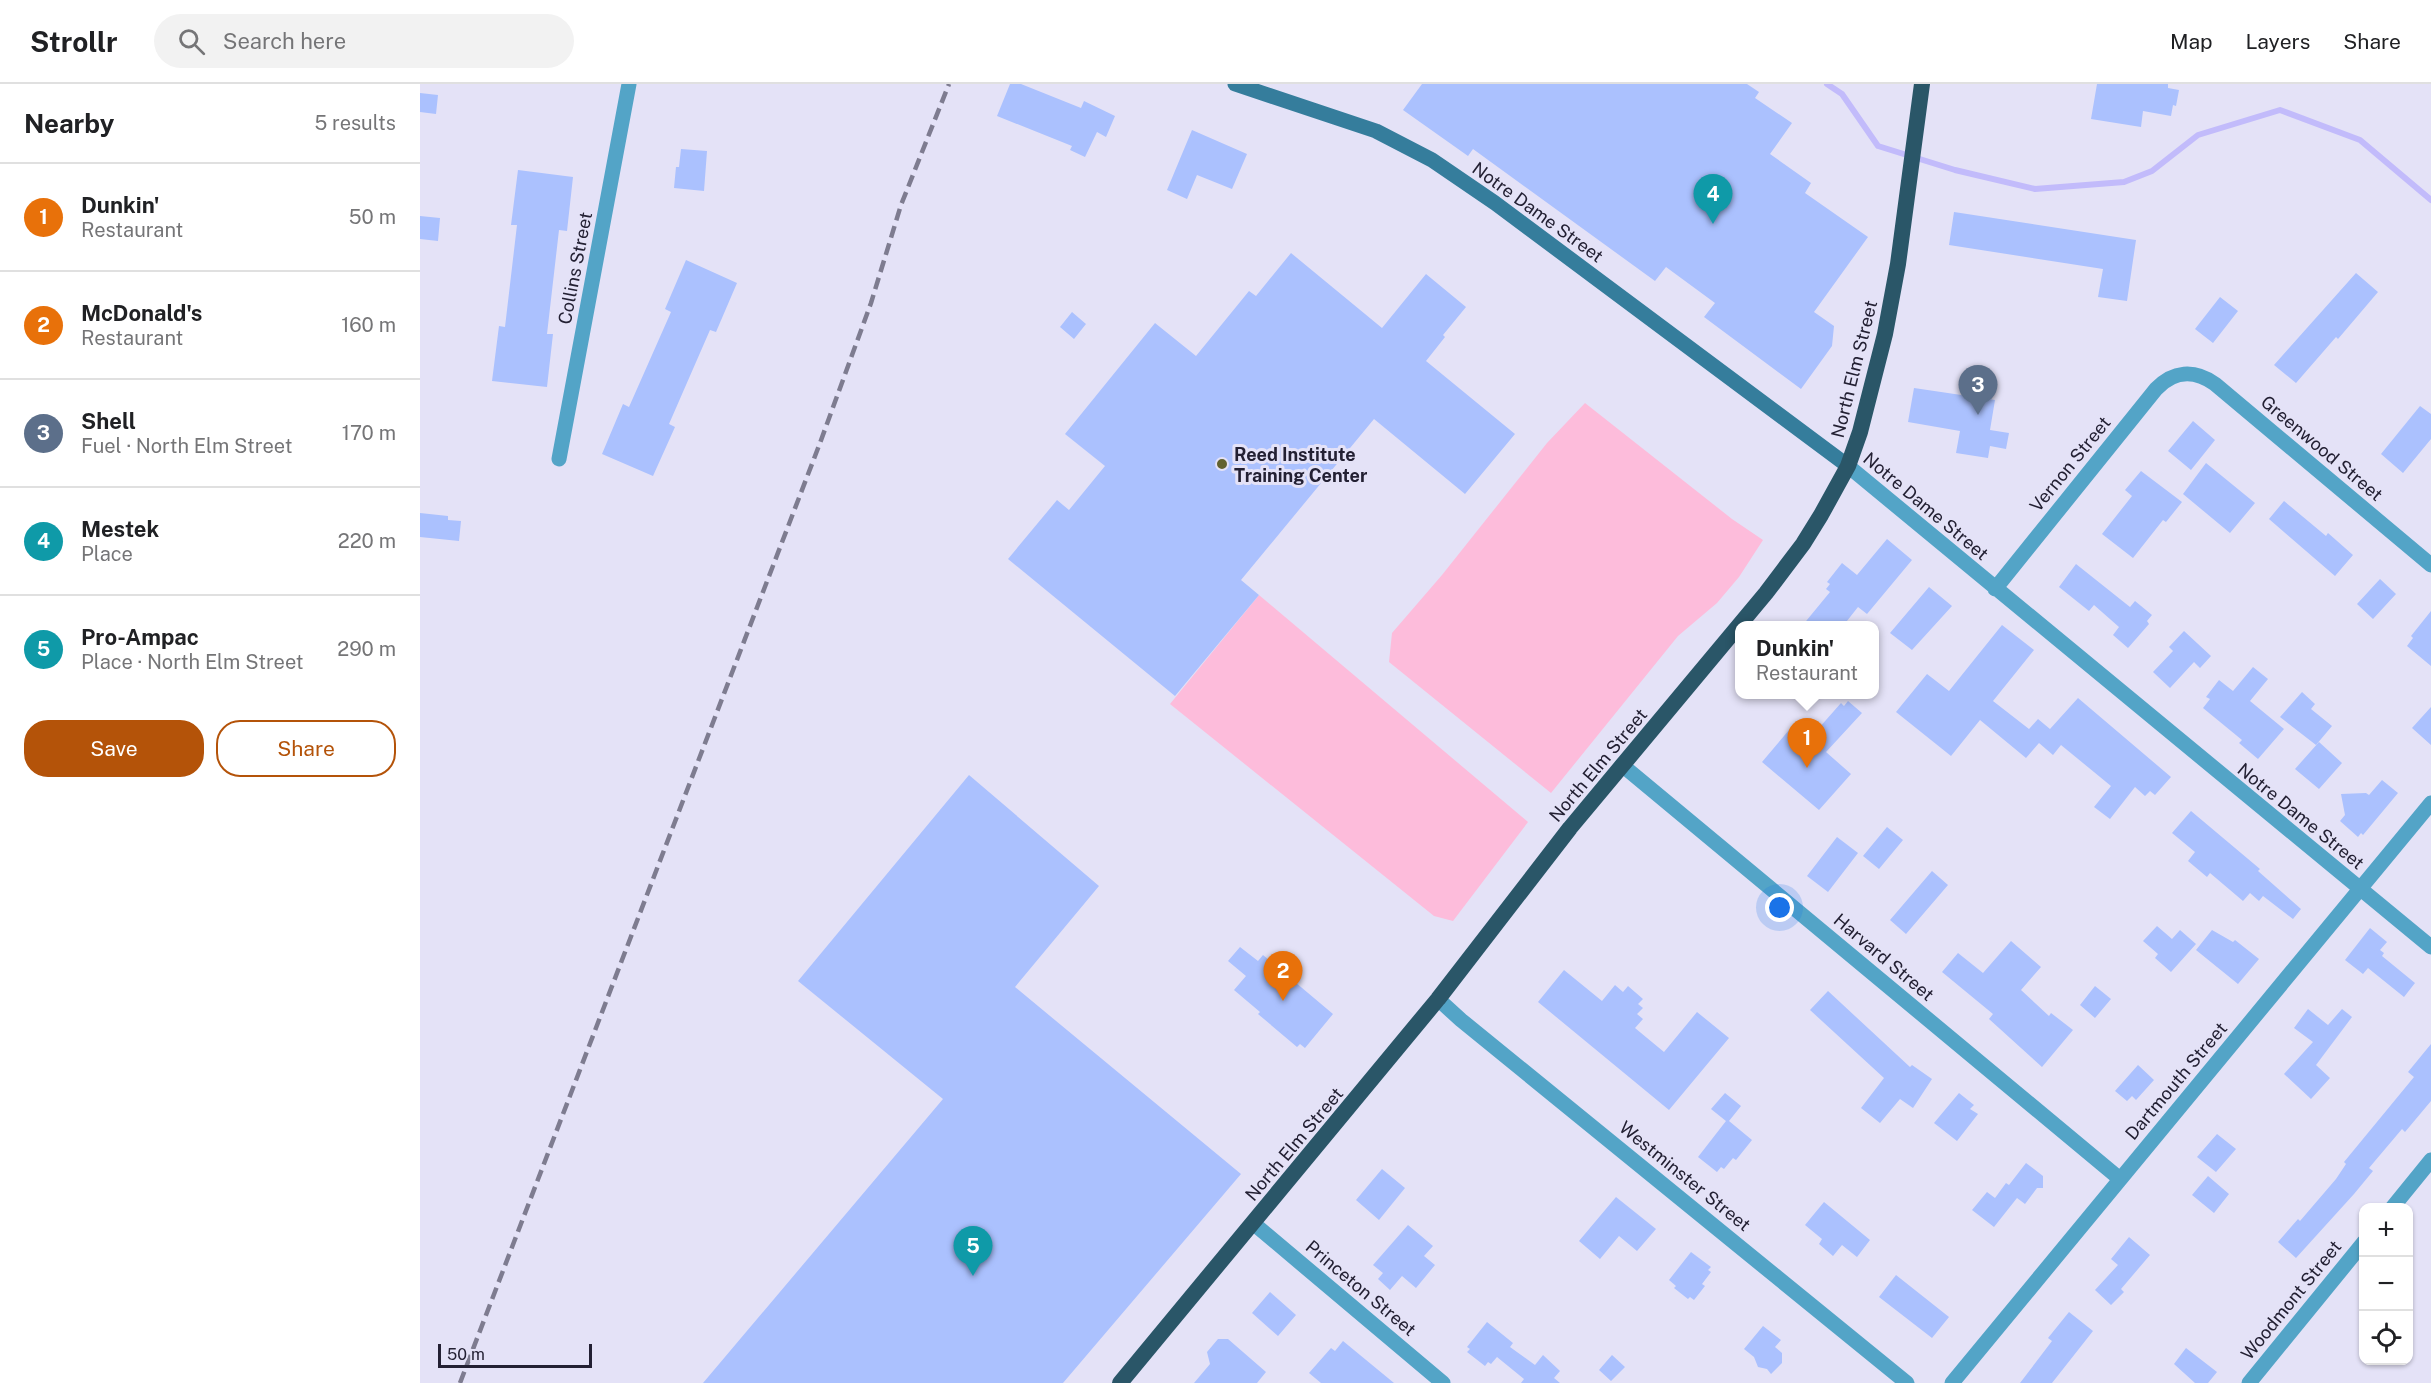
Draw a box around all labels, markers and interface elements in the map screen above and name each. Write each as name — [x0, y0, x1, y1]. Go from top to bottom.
search box — [154, 14, 574, 68]
text: Strollr — [30, 25, 118, 58]
icon: search — [175, 25, 208, 58]
text: Search here — [223, 28, 346, 54]
text: Map — [2170, 29, 2213, 54]
text: Layers — [2246, 29, 2310, 54]
text: Share — [2343, 29, 2401, 54]
text: Nearby — [24, 108, 114, 139]
text: 5 results — [314, 111, 396, 135]
street label: Notre Dame Street — [1468, 157, 1608, 267]
pin: 4 — [1694, 174, 1732, 224]
text: Dunkin' — [81, 192, 159, 218]
text: 1 — [39, 205, 48, 229]
text: 50 m — [349, 205, 396, 229]
street label: Collins Street — [554, 210, 596, 326]
text: Restaurant — [81, 218, 183, 242]
street label: North Elm Street — [1827, 298, 1881, 440]
text: McDonald's — [81, 300, 202, 326]
text: 2 — [37, 313, 50, 337]
text: 160 m — [341, 313, 396, 337]
text: Restaurant — [81, 326, 183, 350]
pin: 3 — [1958, 366, 1998, 415]
street label: Greenwood Street — [2257, 391, 2387, 505]
text: Shell — [81, 408, 136, 434]
street label: Vernon Street — [2025, 412, 2115, 516]
text: 3 — [37, 421, 50, 445]
text: 170 m — [342, 421, 396, 445]
text: Fuel · North Elm Street — [81, 434, 293, 458]
place label: Reed Institute Training Center — [1234, 444, 1368, 486]
street label: Notre Dame Street — [1859, 448, 1993, 564]
marker: Reed Institute Training Center — [1215, 457, 1229, 471]
text: Mestek — [81, 516, 159, 542]
text: 4 — [37, 529, 50, 553]
text: 220 m — [338, 529, 396, 553]
text: Place — [81, 542, 133, 566]
popup — [1735, 621, 1879, 699]
text: Pro-Ampac — [81, 624, 199, 650]
text: Dunkin' — [1756, 635, 1834, 661]
text: 5 — [37, 637, 50, 661]
text: 290 m — [337, 637, 396, 661]
text: Place · North Elm Street — [81, 650, 304, 674]
text: Restaurant — [1756, 661, 1858, 685]
street label: North Elm Street — [1545, 704, 1651, 826]
pin: 1 — [1788, 718, 1826, 768]
button: Save — [24, 720, 204, 777]
button: Share — [216, 720, 396, 777]
street label: Notre Dame Street — [2234, 759, 2368, 873]
your location — [1765, 893, 1794, 922]
street label: Harvard Street — [1830, 909, 1938, 1005]
pin: 2 — [1264, 952, 1302, 1001]
street label: Dartmouth Street — [2121, 1018, 2231, 1144]
street label: North Elm Street — [1241, 1083, 1347, 1205]
street label: Westminster Street — [1615, 1117, 1755, 1235]
map controls — [2359, 1203, 2413, 1365]
button: + — [2359, 1203, 2413, 1257]
pin: 5 — [954, 1226, 992, 1276]
street label: Princeton Street — [1302, 1236, 1420, 1340]
street label: Woodmont Street — [2237, 1236, 2345, 1364]
button: − — [2359, 1257, 2413, 1311]
button: locate — [2359, 1311, 2413, 1365]
scale bar — [438, 1341, 592, 1368]
text: 50 m — [447, 1345, 485, 1364]

